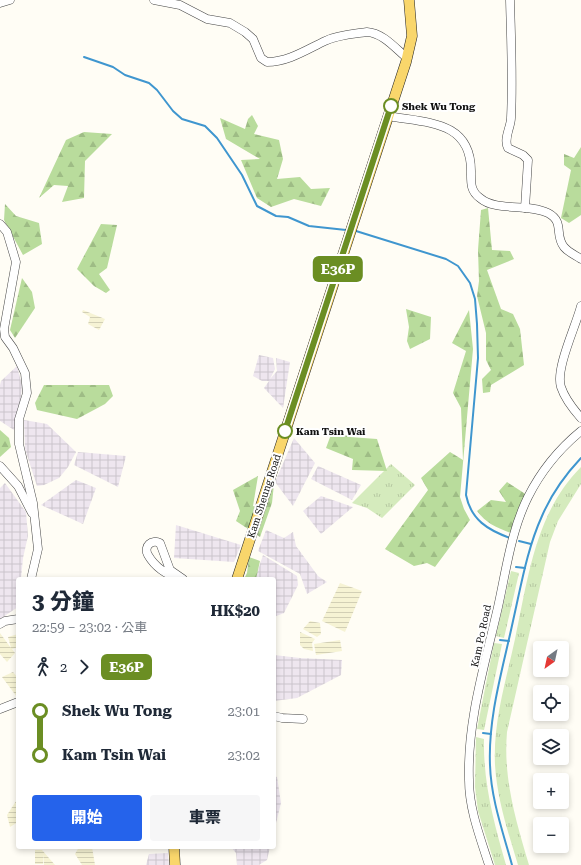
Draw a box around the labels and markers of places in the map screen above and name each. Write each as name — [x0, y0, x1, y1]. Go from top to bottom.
marker: Shek Wu Tong — [383, 98, 399, 114]
place label: Shek Wu Tong — [402, 101, 476, 112]
marker: Kam Tsin Wai — [277, 423, 293, 439]
place label: Kam Tsin Wai — [296, 426, 366, 437]

